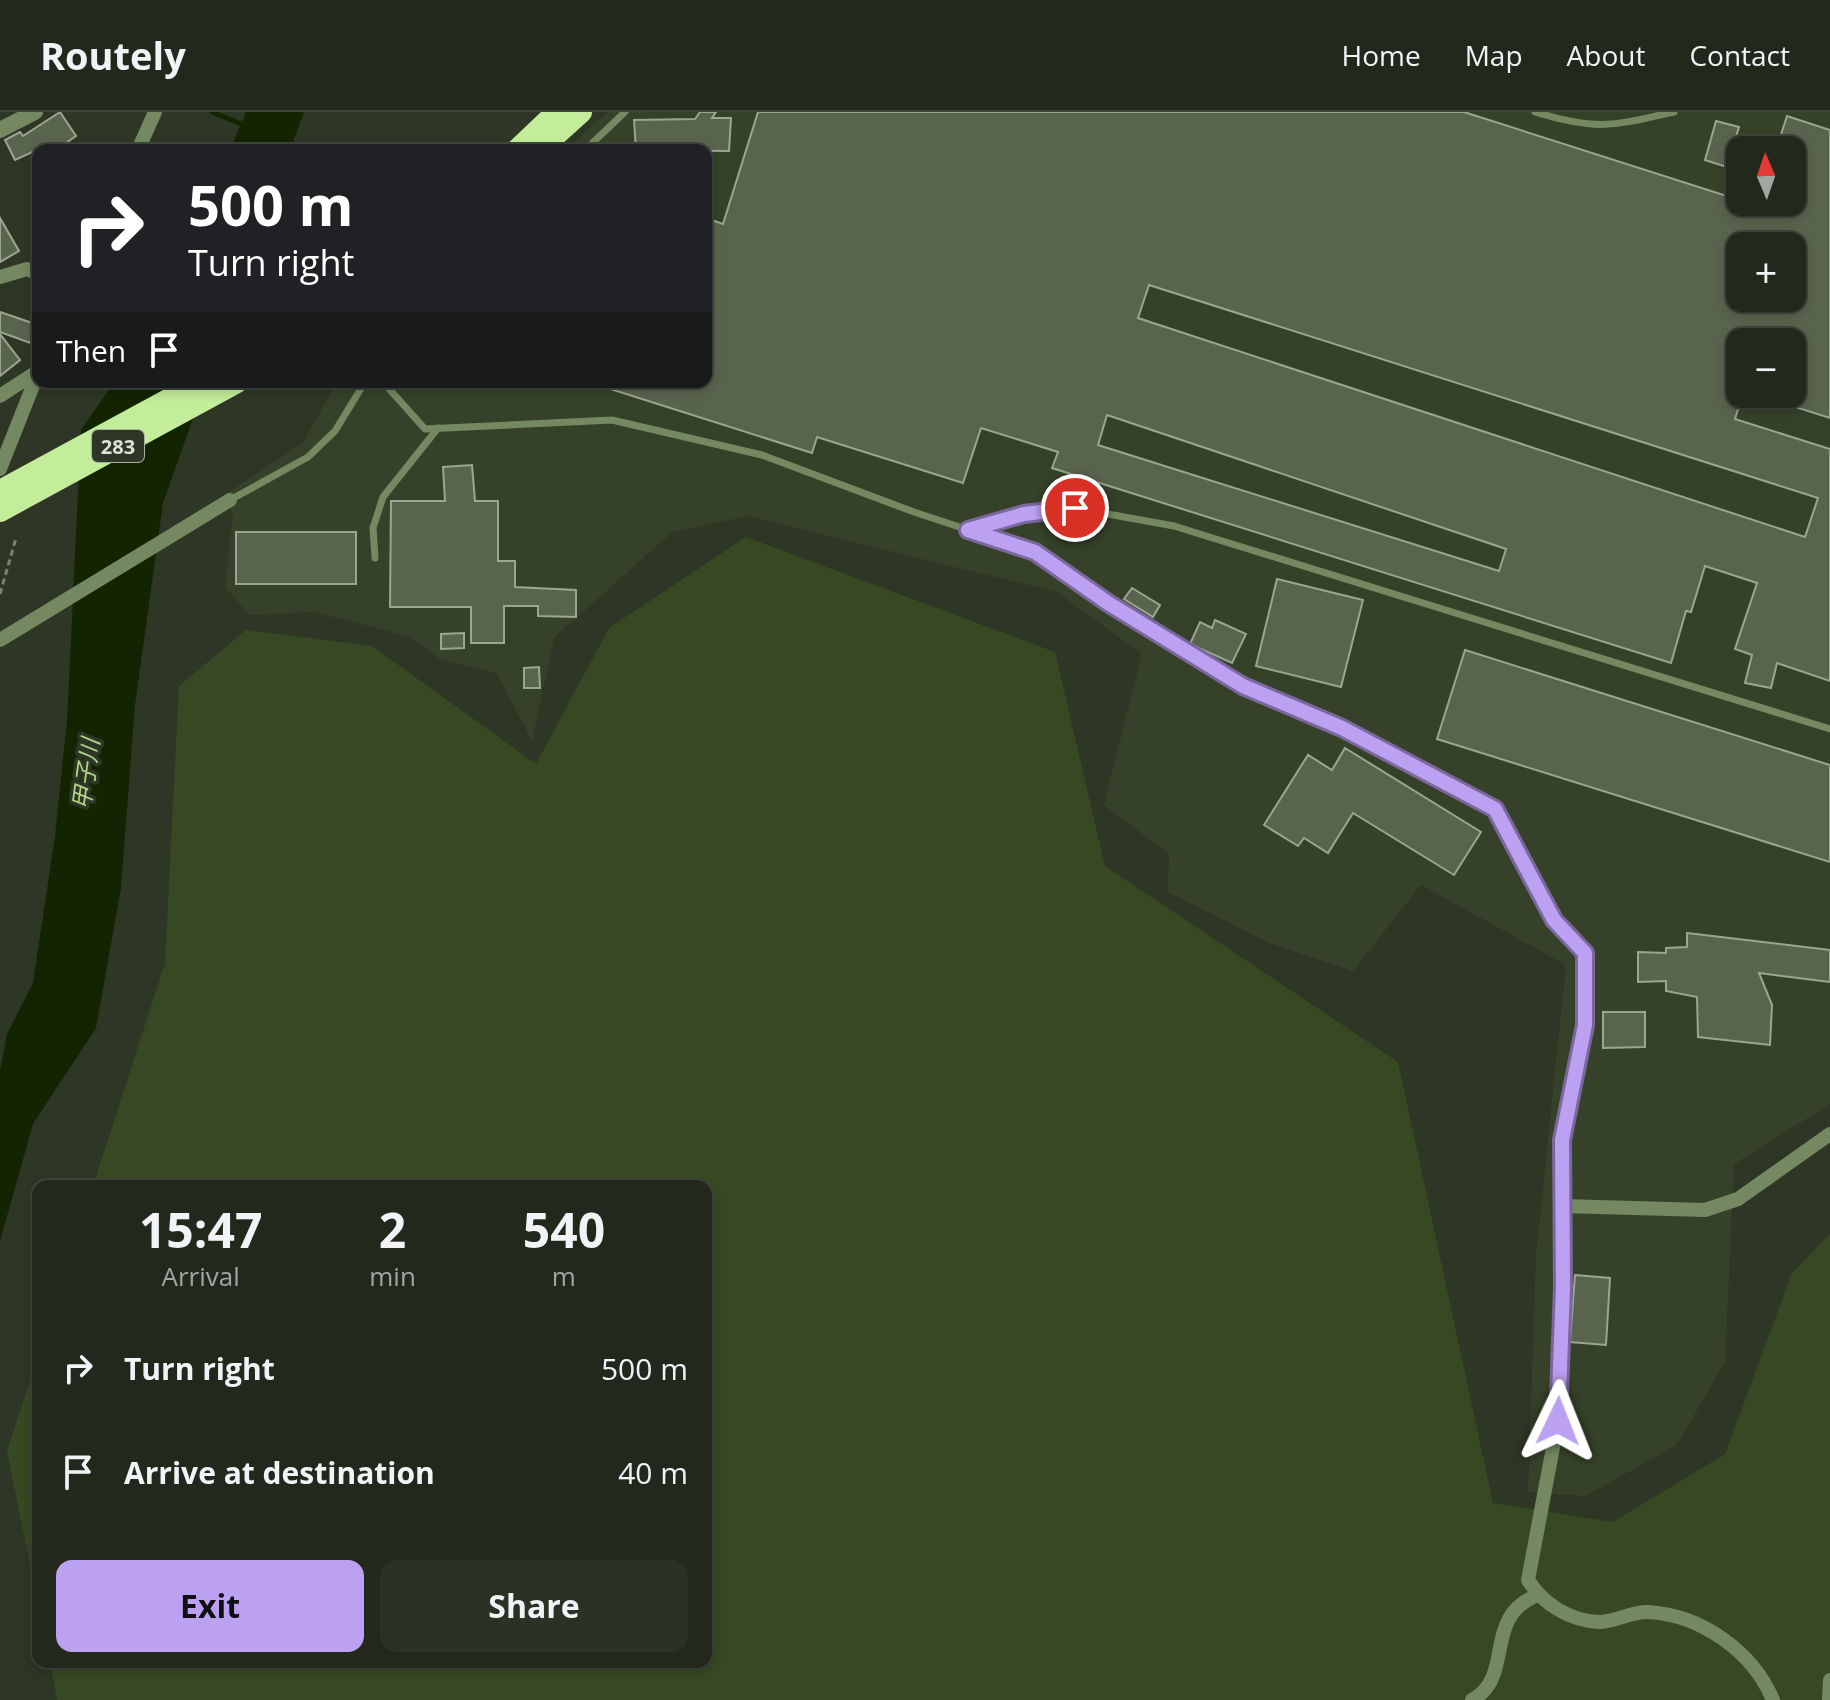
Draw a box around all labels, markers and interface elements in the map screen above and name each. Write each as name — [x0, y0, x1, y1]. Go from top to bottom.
text: Routely — [40, 29, 186, 81]
text: Home — [1342, 36, 1421, 74]
text: Map — [1465, 36, 1523, 74]
text: About — [1567, 36, 1645, 74]
text: Contact — [1689, 36, 1790, 74]
north arrow — [1726, 136, 1806, 216]
map controls — [1726, 136, 1806, 408]
text: 500 m — [188, 166, 354, 242]
icon: right — [56, 176, 160, 280]
button: + — [1726, 232, 1806, 312]
text: Turn right — [188, 238, 354, 287]
icon: arrive — [142, 328, 186, 372]
button: − — [1726, 328, 1806, 408]
text: Then — [56, 330, 126, 371]
road number: 283 — [92, 430, 144, 462]
pin — [1041, 474, 1109, 542]
icon: arrive — [1053, 486, 1097, 530]
water label: 甲子川 — [64, 733, 107, 812]
text: 15:47 — [139, 1197, 262, 1262]
text: 2 — [379, 1197, 406, 1262]
text: 540 — [523, 1197, 605, 1262]
text: Arrival — [161, 1258, 240, 1294]
text: min — [369, 1258, 416, 1294]
text: m — [552, 1258, 576, 1294]
icon: right — [56, 1346, 100, 1390]
text: Turn right — [124, 1348, 275, 1389]
text: 500 m — [601, 1348, 688, 1389]
position arrow — [1516, 1379, 1600, 1463]
icon: arrive — [56, 1450, 100, 1494]
text: Arrive at destination — [124, 1452, 435, 1493]
text: 40 m — [618, 1452, 688, 1493]
button: Exit — [56, 1560, 364, 1652]
button: Share — [380, 1560, 688, 1652]

